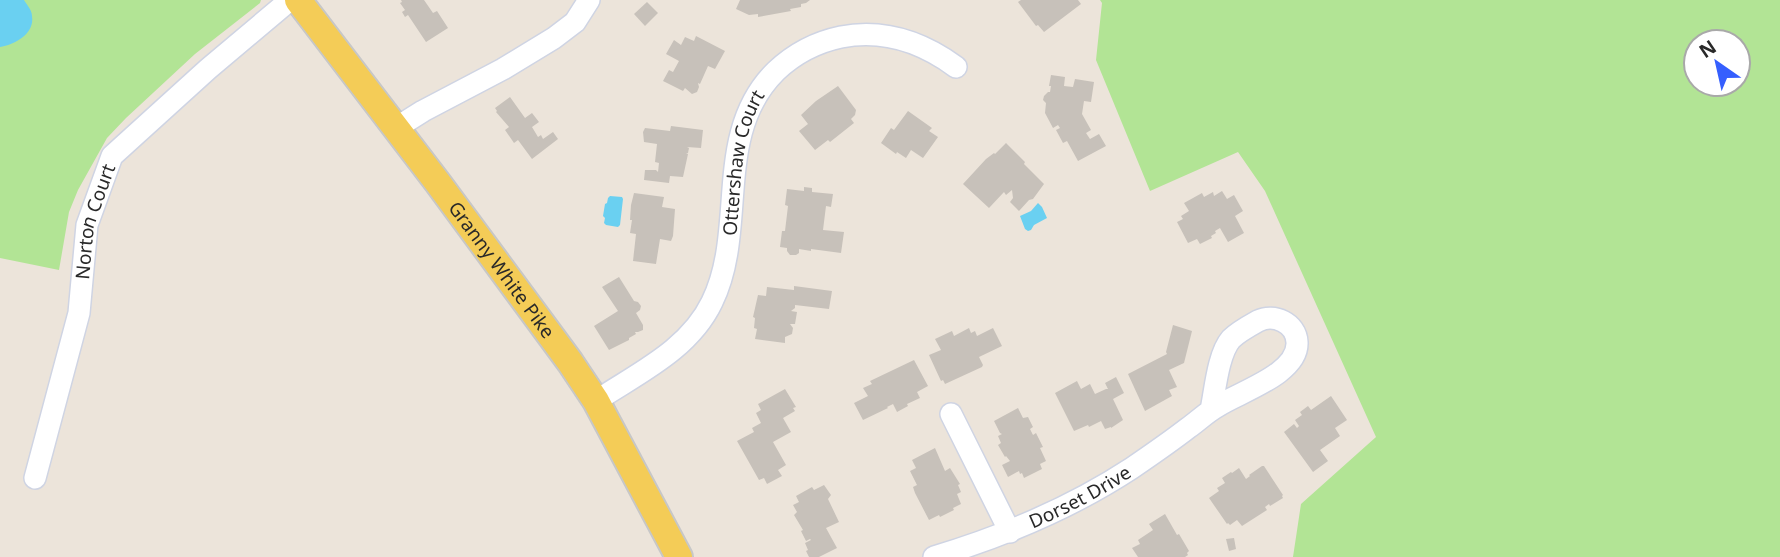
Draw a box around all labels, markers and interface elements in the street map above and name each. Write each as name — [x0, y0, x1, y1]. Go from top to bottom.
north arrow — [1682, 28, 1752, 98]
text: N — [1694, 34, 1721, 64]
street label: Ottershaw Court — [716, 85, 770, 237]
street label: Norton Court — [69, 160, 121, 281]
street label: Granny White Pike — [443, 196, 561, 343]
street label: Dorset Drive — [1025, 459, 1136, 534]

